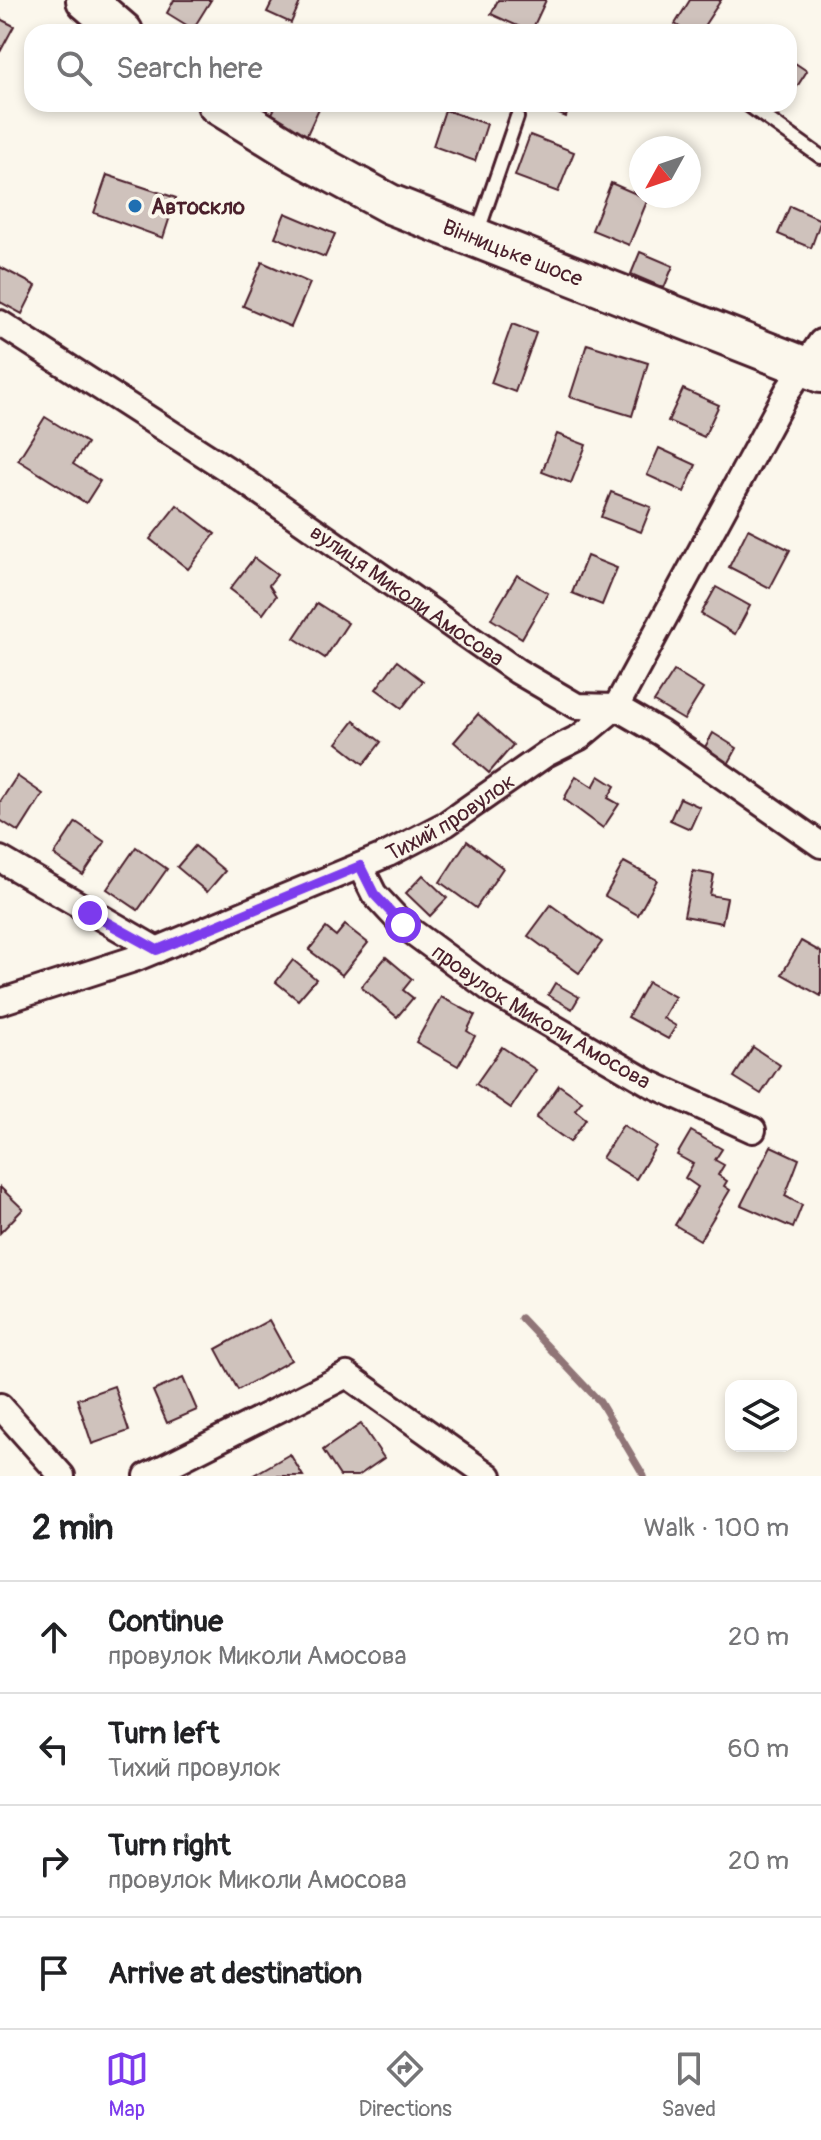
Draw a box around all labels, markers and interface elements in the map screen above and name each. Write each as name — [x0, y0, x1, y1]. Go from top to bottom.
search box — [24, 24, 797, 112]
icon: search — [52, 46, 96, 90]
text: Search here — [116, 50, 263, 87]
north arrow — [629, 136, 701, 208]
place label: Автоскло — [151, 193, 245, 221]
marker: Автоскло — [126, 197, 144, 215]
street label: Вінницьке шосе — [438, 213, 587, 293]
street label: вулиця Миколи Амосова — [305, 518, 509, 673]
street label: Тихий провулок — [381, 767, 520, 868]
route end — [72, 895, 108, 931]
route start — [385, 907, 421, 943]
street label: провулок Миколи Амосова — [426, 938, 656, 1096]
map controls — [725, 1380, 797, 1452]
button: layers — [725, 1380, 797, 1452]
text: 2 min — [32, 1507, 114, 1550]
text: Walk · 100 m — [644, 1512, 789, 1544]
text: Continue — [108, 1603, 223, 1640]
icon: ahead — [32, 1615, 76, 1659]
text: 20 m — [728, 1621, 789, 1653]
text: провулок Миколи Амосова — [108, 1640, 407, 1672]
text: Turn left — [108, 1715, 219, 1752]
icon: left — [32, 1727, 76, 1771]
text: 60 m — [727, 1733, 789, 1765]
text: Тихий провулок — [108, 1752, 281, 1784]
text: Turn right — [108, 1827, 231, 1864]
icon: right — [32, 1839, 76, 1883]
text: 20 m — [728, 1845, 789, 1877]
text: провулок Миколи Амосова — [108, 1864, 407, 1896]
icon: arrive — [32, 1951, 76, 1995]
text: Arrive at destination — [108, 1955, 362, 1992]
tab: Map — [105, 2047, 149, 2123]
tab: Directions — [359, 2047, 452, 2123]
tab: Saved — [662, 2047, 716, 2123]

